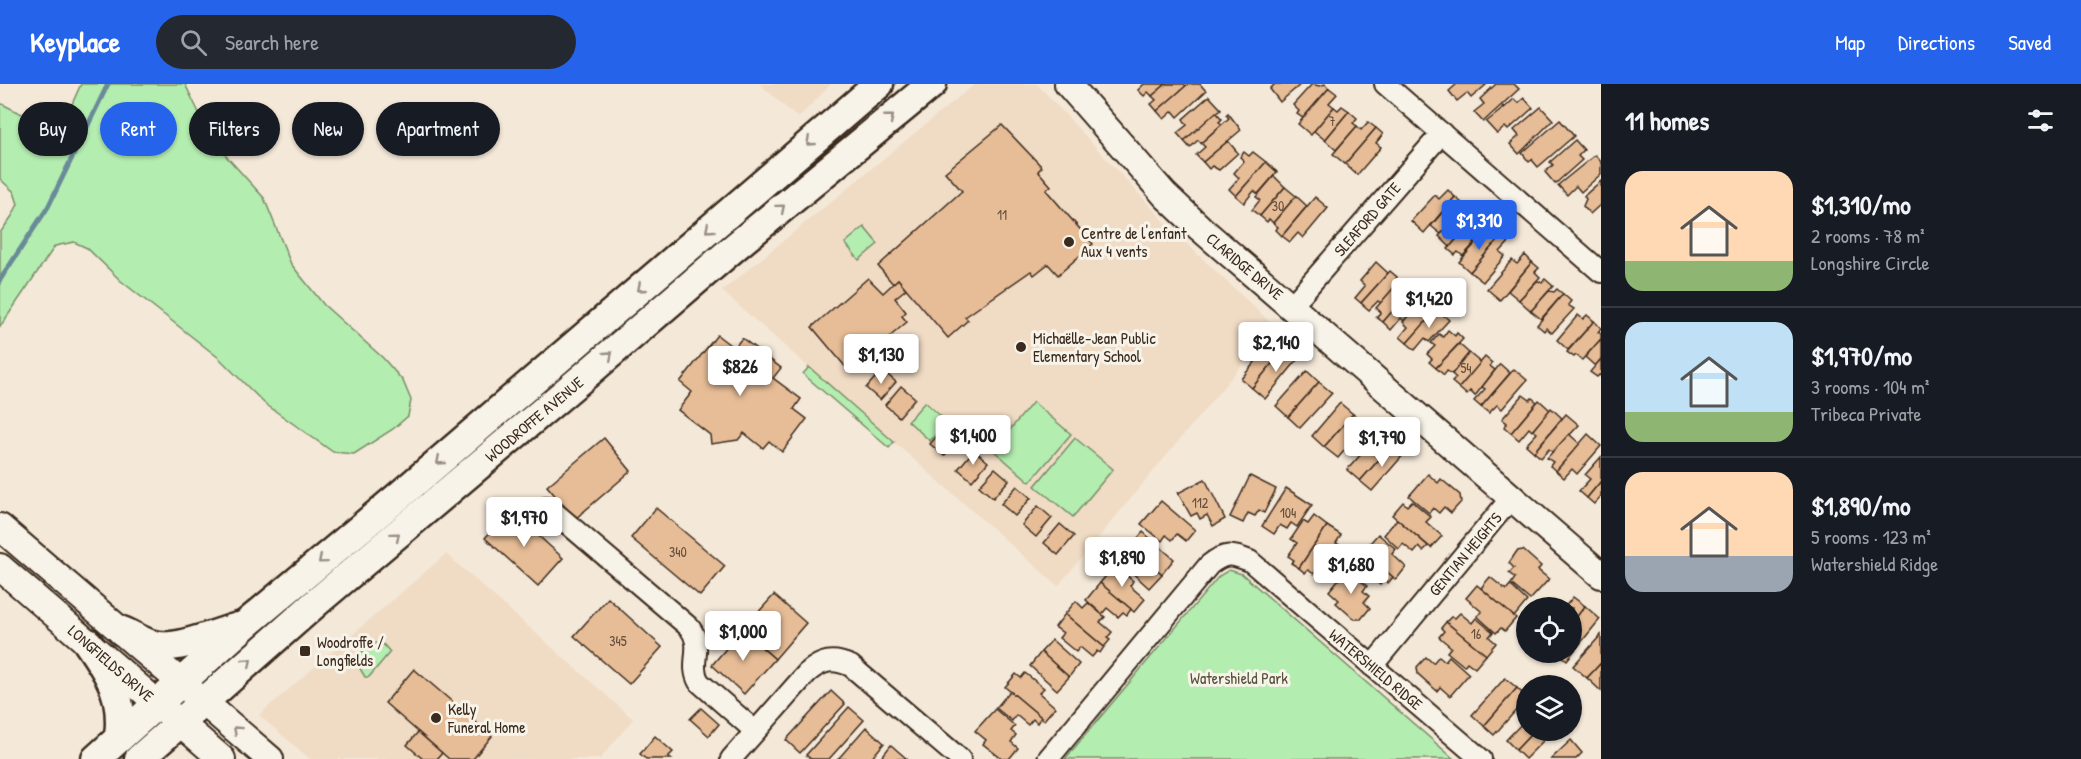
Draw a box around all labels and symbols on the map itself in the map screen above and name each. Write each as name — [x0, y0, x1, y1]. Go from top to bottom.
house number: 7 — [1329, 111, 1336, 130]
one-way arrow — [883, 114, 894, 125]
one-way arrow — [806, 135, 817, 146]
street label: SLEAFORD GATE — [1329, 177, 1405, 261]
house number: 30 — [1272, 196, 1284, 215]
pin: $1,310 — [1430, 200, 1528, 251]
one-way arrow — [774, 205, 785, 216]
house number: 11 — [997, 205, 1007, 224]
one-way arrow — [705, 222, 716, 233]
place label: Centre de l'enfant Aux 4 vents — [1081, 222, 1187, 262]
street label: CLARIDGE DRIVE — [1202, 227, 1288, 305]
marker: Centre de l'enfant Aux 4 vents — [1062, 235, 1076, 249]
pin: $1,420 — [1380, 278, 1478, 329]
one-way arrow — [637, 281, 648, 292]
pin: $2,140 — [1227, 322, 1325, 373]
place label: Michaëlle-Jean Public Elementary School — [1033, 327, 1156, 367]
pin: $1,130 — [832, 334, 930, 385]
marker: Michaëlle-Jean Public Elementary School — [1014, 340, 1028, 354]
pin: $826 — [704, 346, 776, 397]
one-way arrow — [602, 351, 613, 362]
house number: 54 — [1460, 358, 1472, 377]
street label: WOODROFFE AVENUE — [480, 371, 588, 467]
pin: $1,400 — [924, 415, 1022, 466]
pin: $1,790 — [1333, 417, 1431, 468]
one-way arrow — [436, 453, 447, 464]
house number: 112 — [1192, 493, 1209, 512]
pin: $1,970 — [475, 497, 573, 548]
house number: 104 — [1280, 503, 1296, 522]
street label: GENTIAN HEIGHTS — [1424, 507, 1507, 600]
one-way arrow — [390, 532, 401, 543]
pin: $1,890 — [1073, 537, 1171, 588]
house number: 340 — [669, 542, 687, 561]
pin: $1,680 — [1302, 544, 1400, 595]
one-way arrow — [318, 553, 329, 564]
pin: $1,000 — [694, 611, 792, 662]
street label: LONGFIELDS DRIVE — [63, 620, 159, 706]
street label: WATERSHIELD RIDGE — [1325, 623, 1427, 715]
house number: 16 — [1471, 624, 1482, 643]
place label: Woodroffe / Longfields — [317, 631, 384, 671]
house number: 345 — [609, 631, 627, 650]
marker: Woodroffe / Longfields — [298, 644, 312, 658]
one-way arrow — [241, 658, 252, 669]
park label: Watershield Park — [1190, 667, 1288, 689]
place label: Kelly Funeral Home — [447, 698, 526, 738]
marker: Kelly Funeral Home — [429, 711, 443, 725]
one-way arrow — [233, 726, 244, 737]

